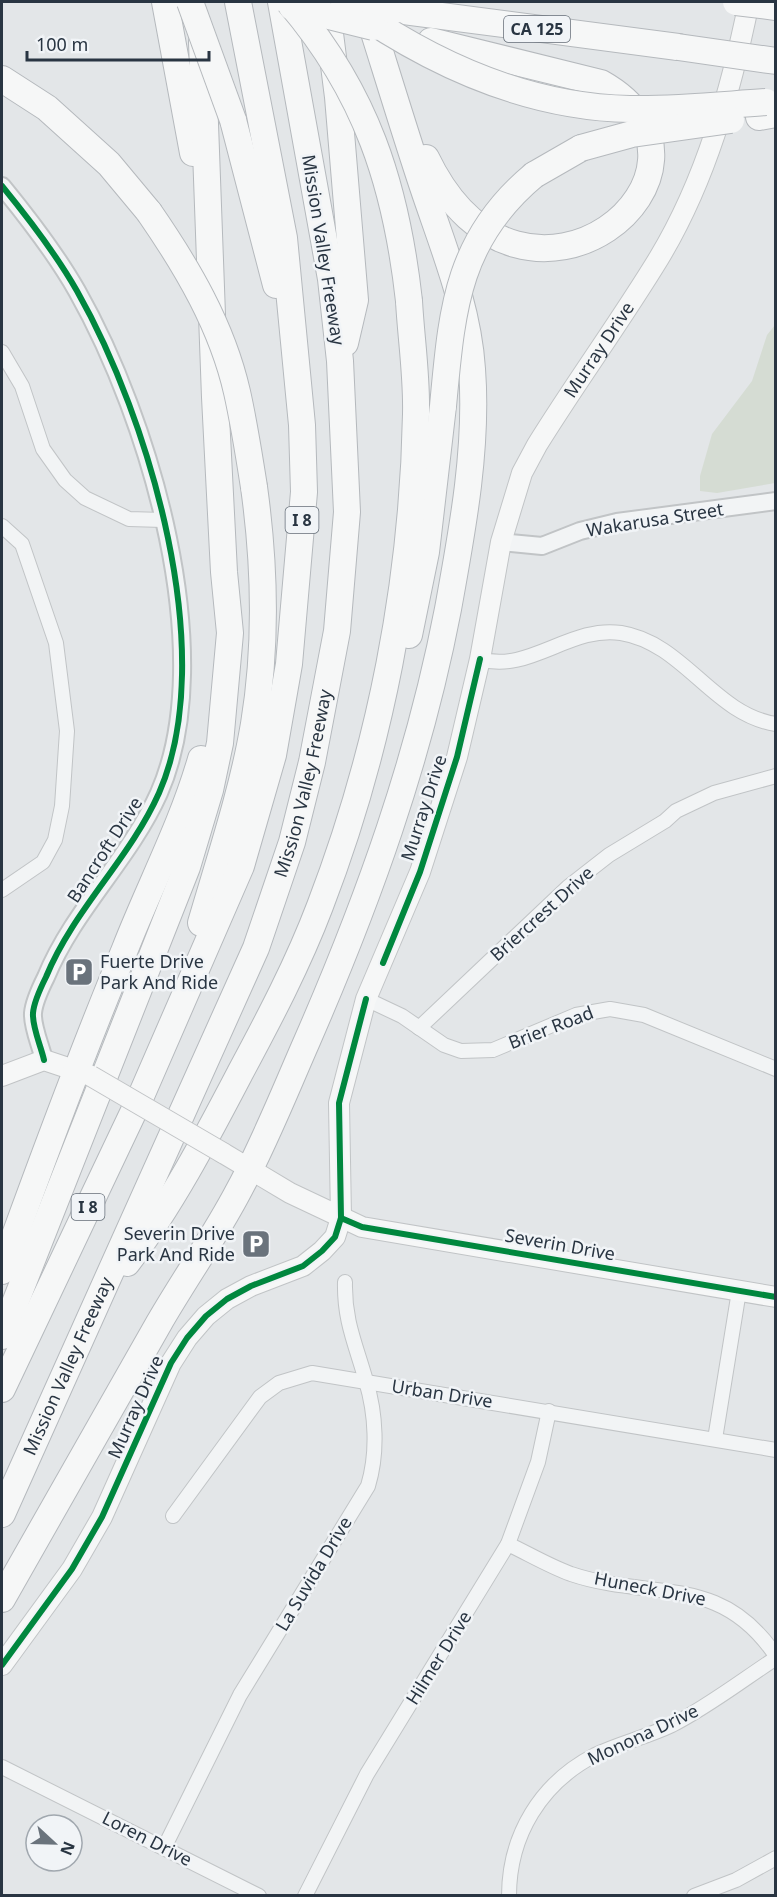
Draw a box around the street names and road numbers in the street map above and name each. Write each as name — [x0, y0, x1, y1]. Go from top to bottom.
road number: CA 125 — [504, 16, 570, 42]
street label: Mission Valley Freeway — [297, 153, 351, 348]
street label: Murray Drive — [558, 297, 639, 402]
street label: Wakarusa Street — [585, 496, 726, 542]
road number: I 8 — [286, 507, 318, 533]
street label: Mission Valley Freeway — [268, 686, 337, 880]
street label: Murray Drive — [395, 751, 452, 864]
street label: Bancroft Drive — [61, 792, 147, 907]
street label: Briercrest Drive — [485, 860, 598, 966]
street label: Brier Road — [505, 1000, 597, 1054]
road number: I 8 — [72, 1194, 104, 1220]
street label: Severin Drive — [503, 1223, 617, 1266]
street label: Mission Valley Freeway — [17, 1272, 118, 1459]
street label: Murray Drive — [102, 1351, 169, 1462]
street label: Urban Drive — [390, 1373, 494, 1413]
street label: La Suvida Drive — [270, 1512, 357, 1635]
street label: Huneck Drive — [592, 1565, 708, 1611]
street label: Hilmer Drive — [400, 1606, 476, 1709]
street label: Monona Drive — [583, 1698, 702, 1770]
street label: Loren Drive — [98, 1805, 197, 1871]

